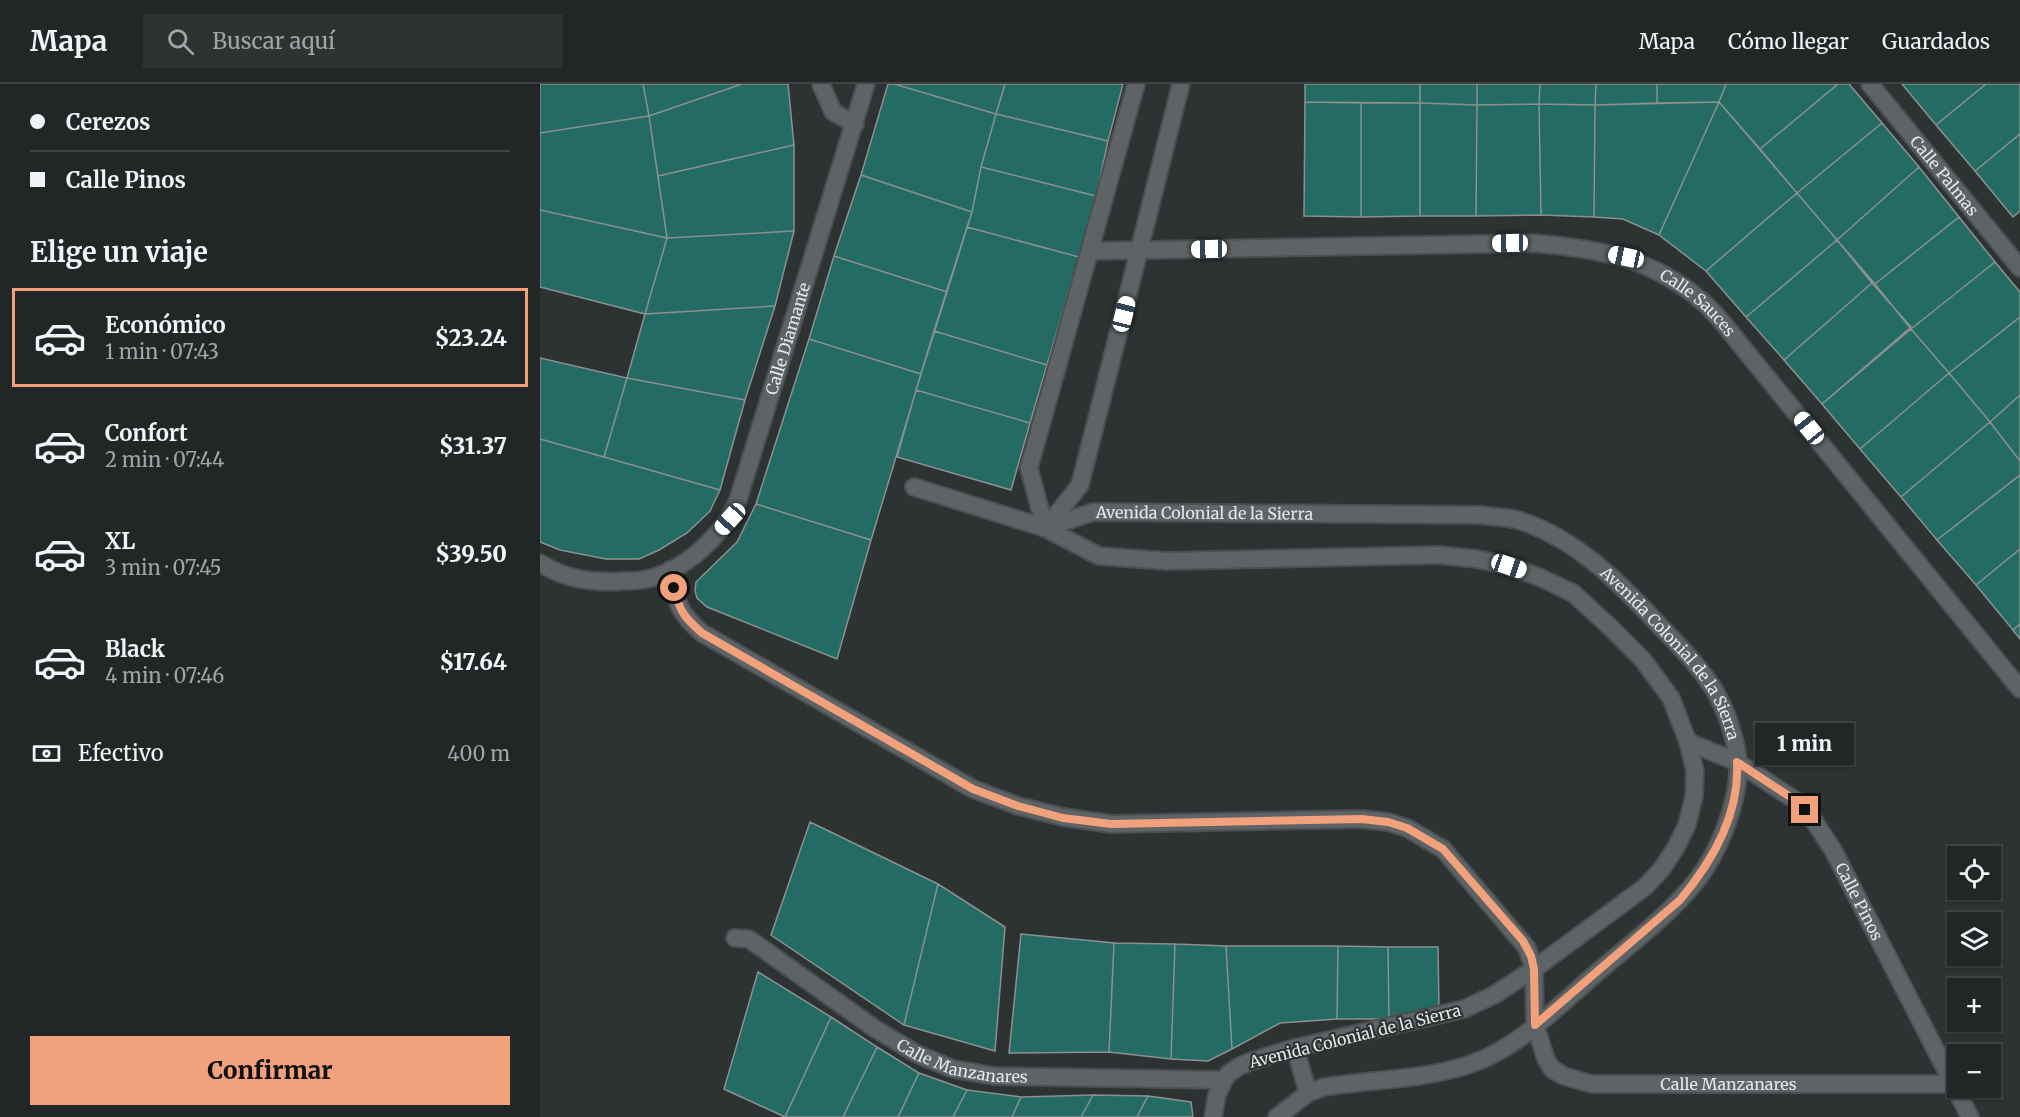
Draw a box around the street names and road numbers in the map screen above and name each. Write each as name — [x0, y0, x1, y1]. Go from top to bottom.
street label: Calle Palmas — [1906, 131, 1983, 220]
street label: Calle Sauces — [1657, 265, 1740, 341]
street label: Calle Diamante — [761, 280, 814, 397]
street label: Avenida Colonial de la Sierra — [1095, 502, 1314, 524]
street label: Avenida Colonial de la Sierra — [1596, 562, 1744, 742]
street label: Calle Pinos — [1831, 859, 1888, 944]
street label: Avenida Colonial de la Sierra — [1246, 1000, 1463, 1072]
street label: Calle Manzanares — [893, 1034, 1028, 1087]
street label: Calle Manzanares — [1660, 1074, 1797, 1094]

